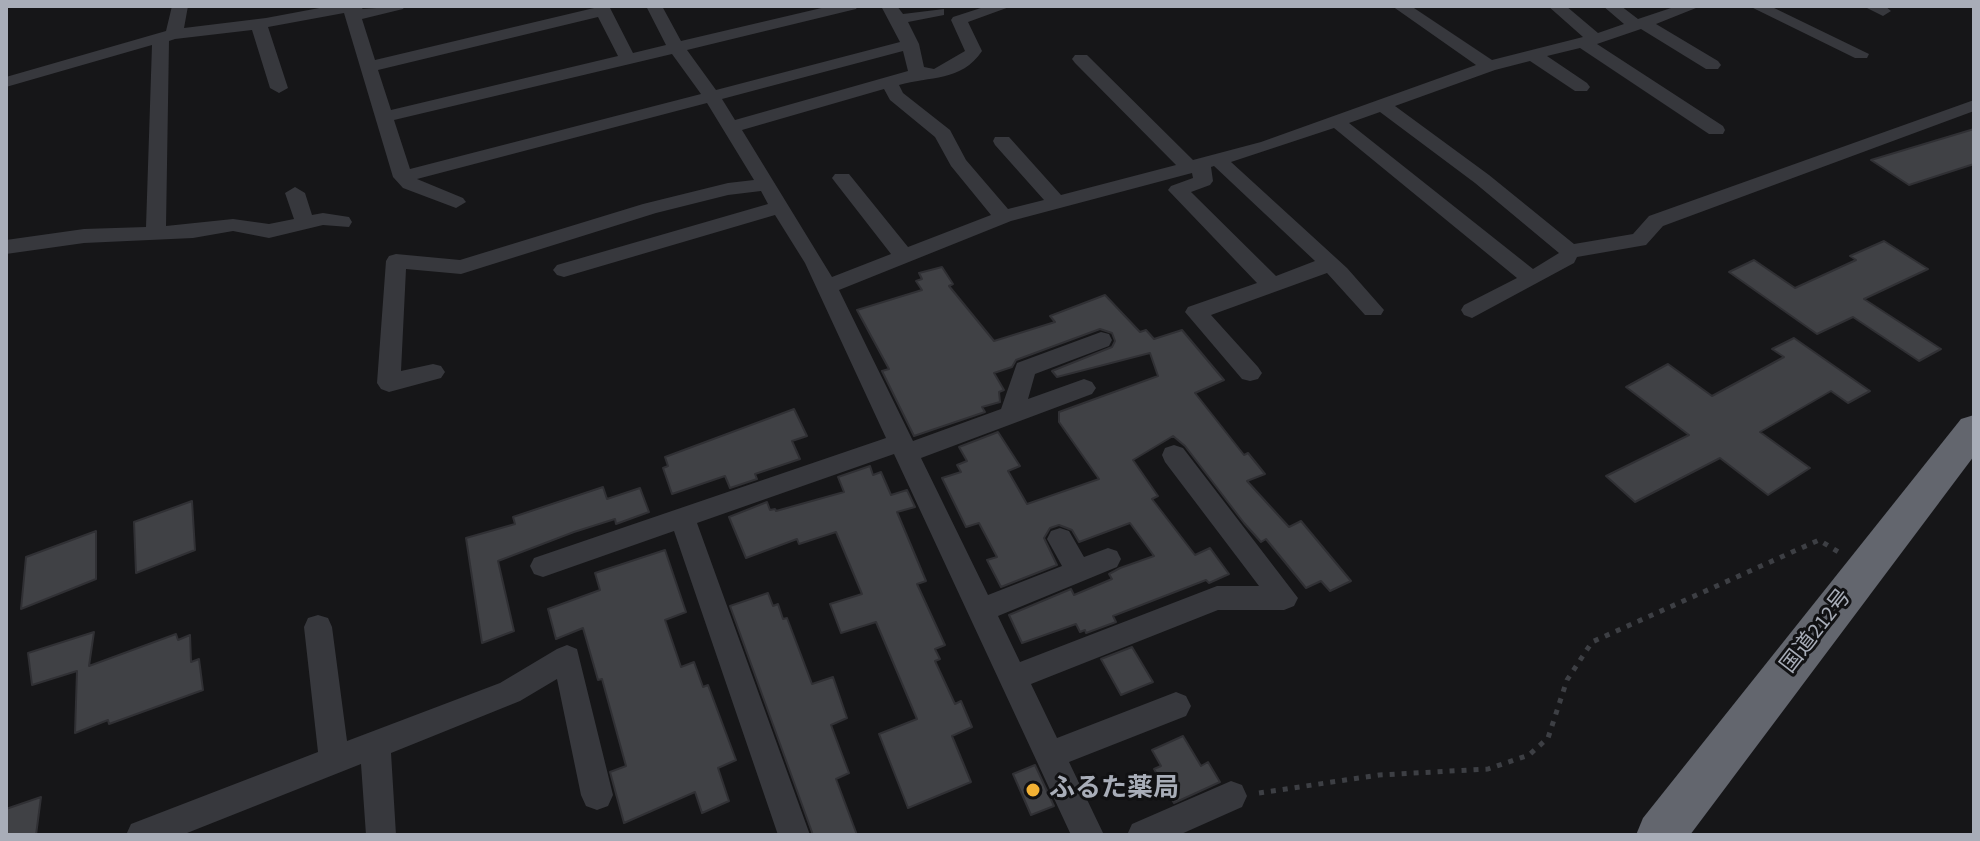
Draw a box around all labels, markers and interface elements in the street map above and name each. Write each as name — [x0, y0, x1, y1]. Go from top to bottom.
street label: 国道212号 — [1776, 585, 1858, 679]
place label: ふるた薬局 — [1049, 774, 1179, 806]
marker: ふるた薬局 — [1024, 781, 1042, 799]

